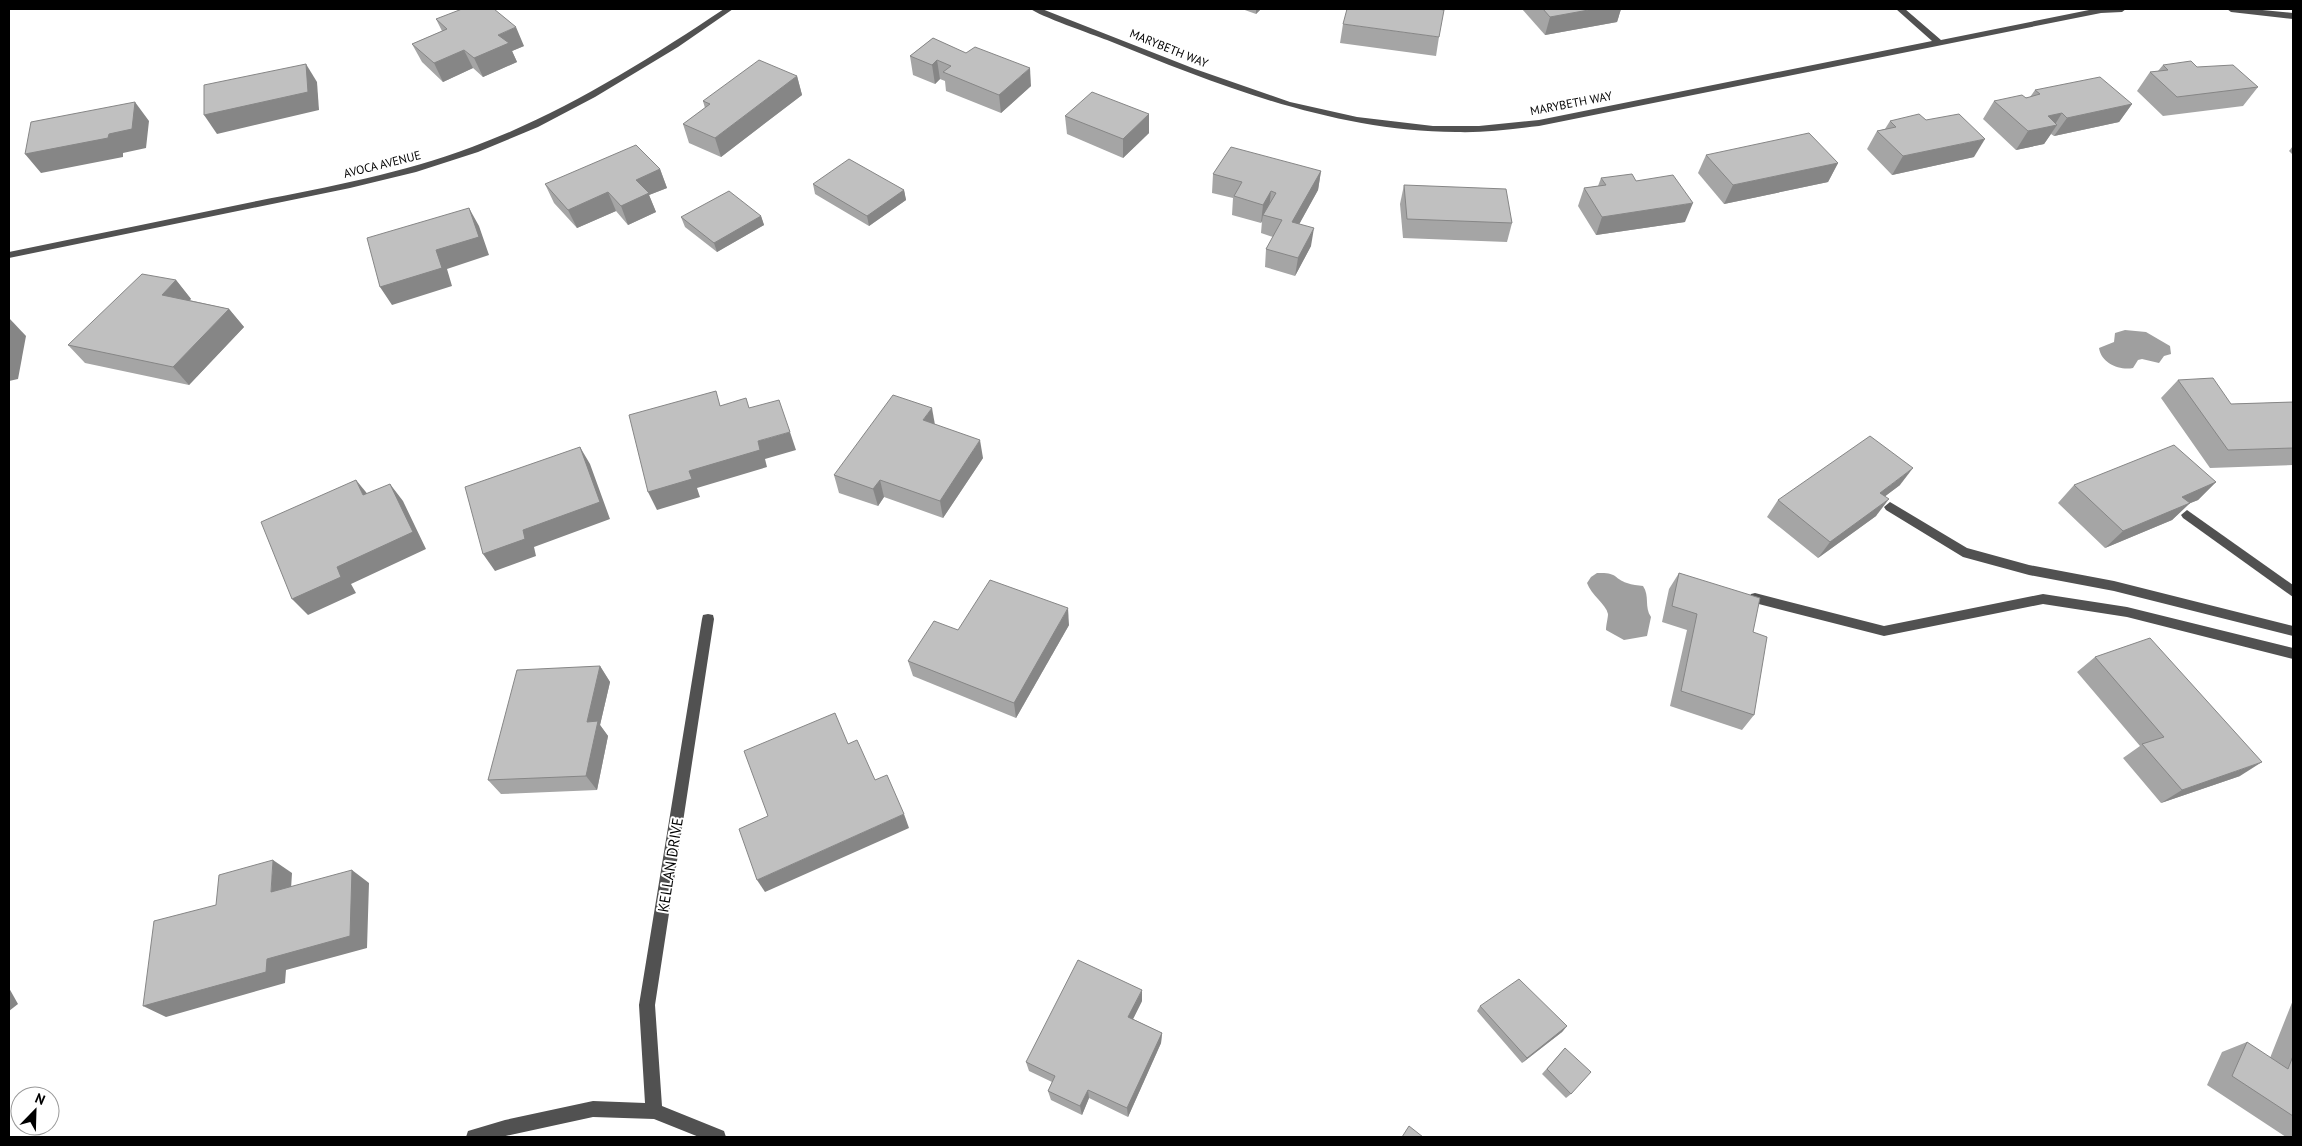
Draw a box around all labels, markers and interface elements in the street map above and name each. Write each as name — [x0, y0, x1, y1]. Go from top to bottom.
street label: MARYBETH WAY — [1128, 25, 1211, 71]
street label: MARYBETH WAY — [1529, 88, 1614, 118]
street label: AVOCA AVENUE — [342, 147, 422, 181]
street label: KELLAN DRIVE — [653, 816, 687, 914]
north arrow — [10, 1086, 60, 1136]
text: N — [32, 1089, 48, 1109]

